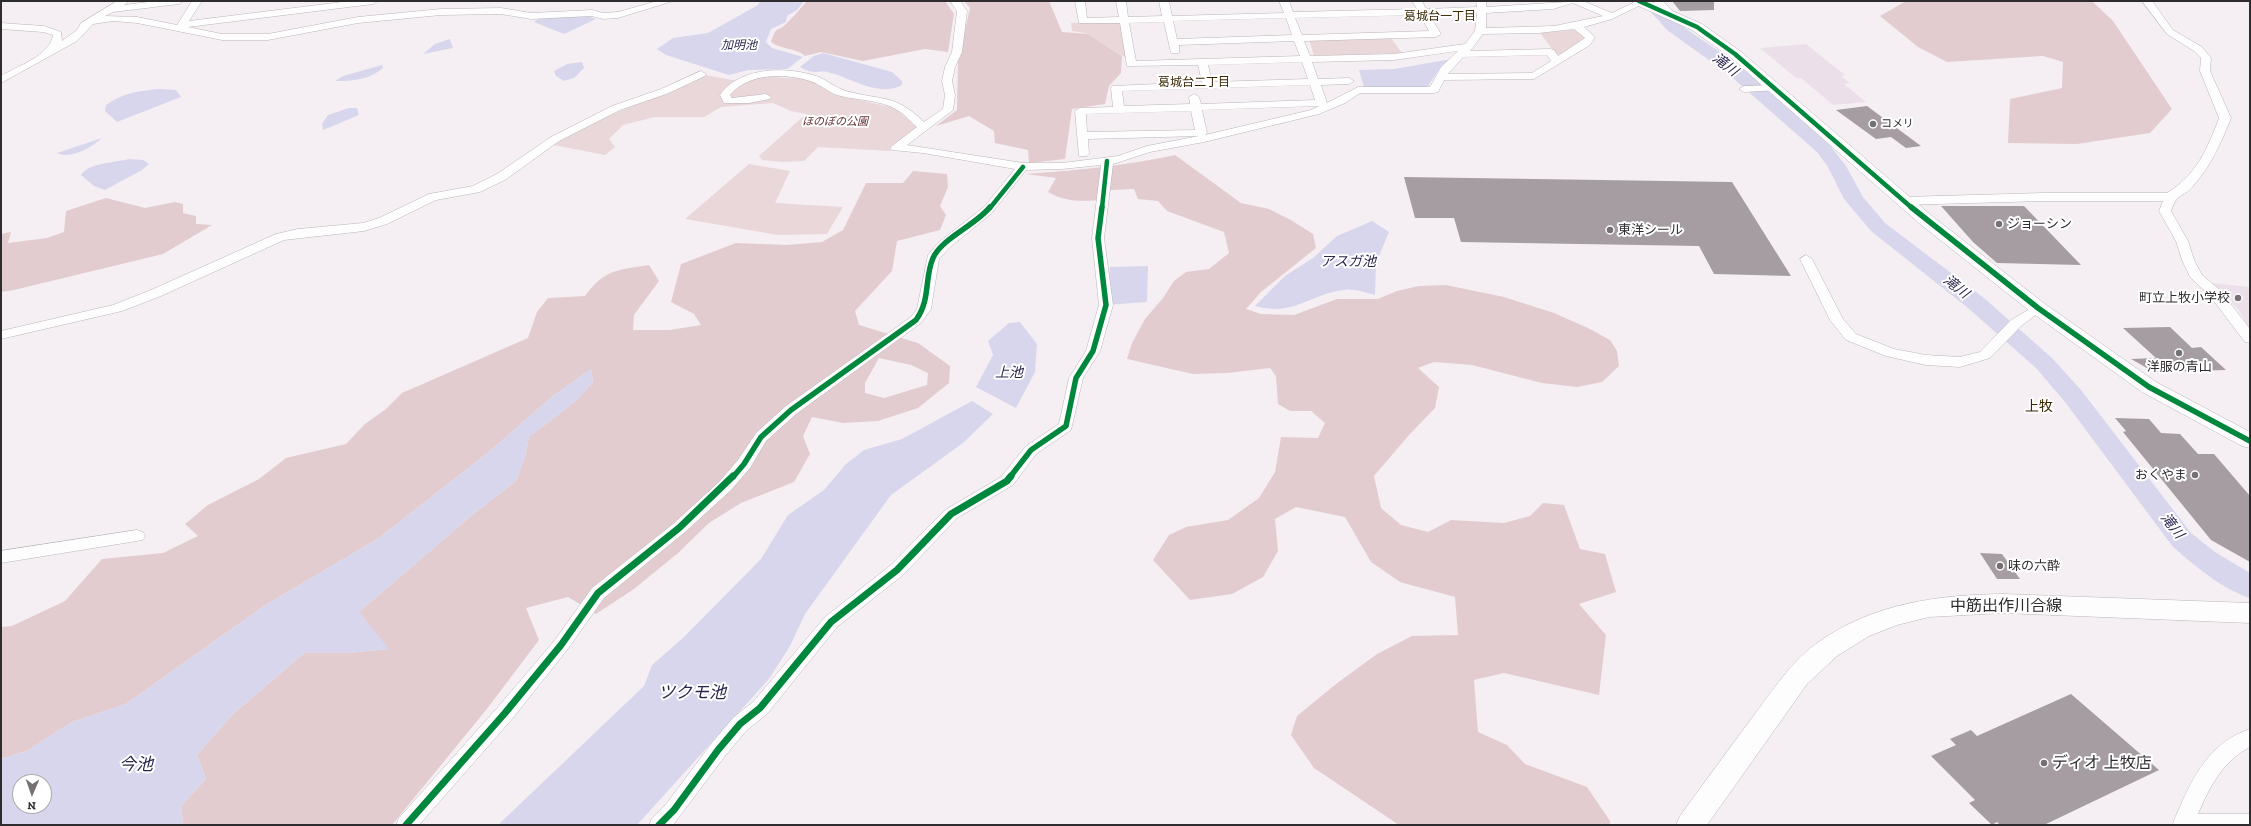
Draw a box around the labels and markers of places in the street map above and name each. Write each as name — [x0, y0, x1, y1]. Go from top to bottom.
place label: コメリ — [1881, 117, 1914, 131]
marker: コメリ — [1868, 119, 1878, 129]
place label: ジョーシン — [2007, 216, 2072, 232]
marker: ジョーシン — [1994, 219, 2004, 229]
place label: 東洋シール — [1618, 222, 1683, 238]
marker: 東洋シール — [1605, 225, 1615, 235]
place label: 町立上牧小学校 — [2139, 290, 2230, 306]
marker: 町立上牧小学校 — [2233, 293, 2243, 303]
marker: 洋服の青山 — [2174, 348, 2184, 358]
place label: 洋服の青山 — [2147, 359, 2211, 375]
place label: おくやま — [2135, 467, 2187, 483]
marker: おくやま — [2190, 470, 2200, 480]
place label: 味の六酔 — [2008, 558, 2060, 574]
marker: 味の六酔 — [1995, 561, 2005, 571]
place label: ディオ 上牧店 — [2052, 753, 2152, 773]
marker: ディオ 上牧店 — [2039, 758, 2049, 768]

